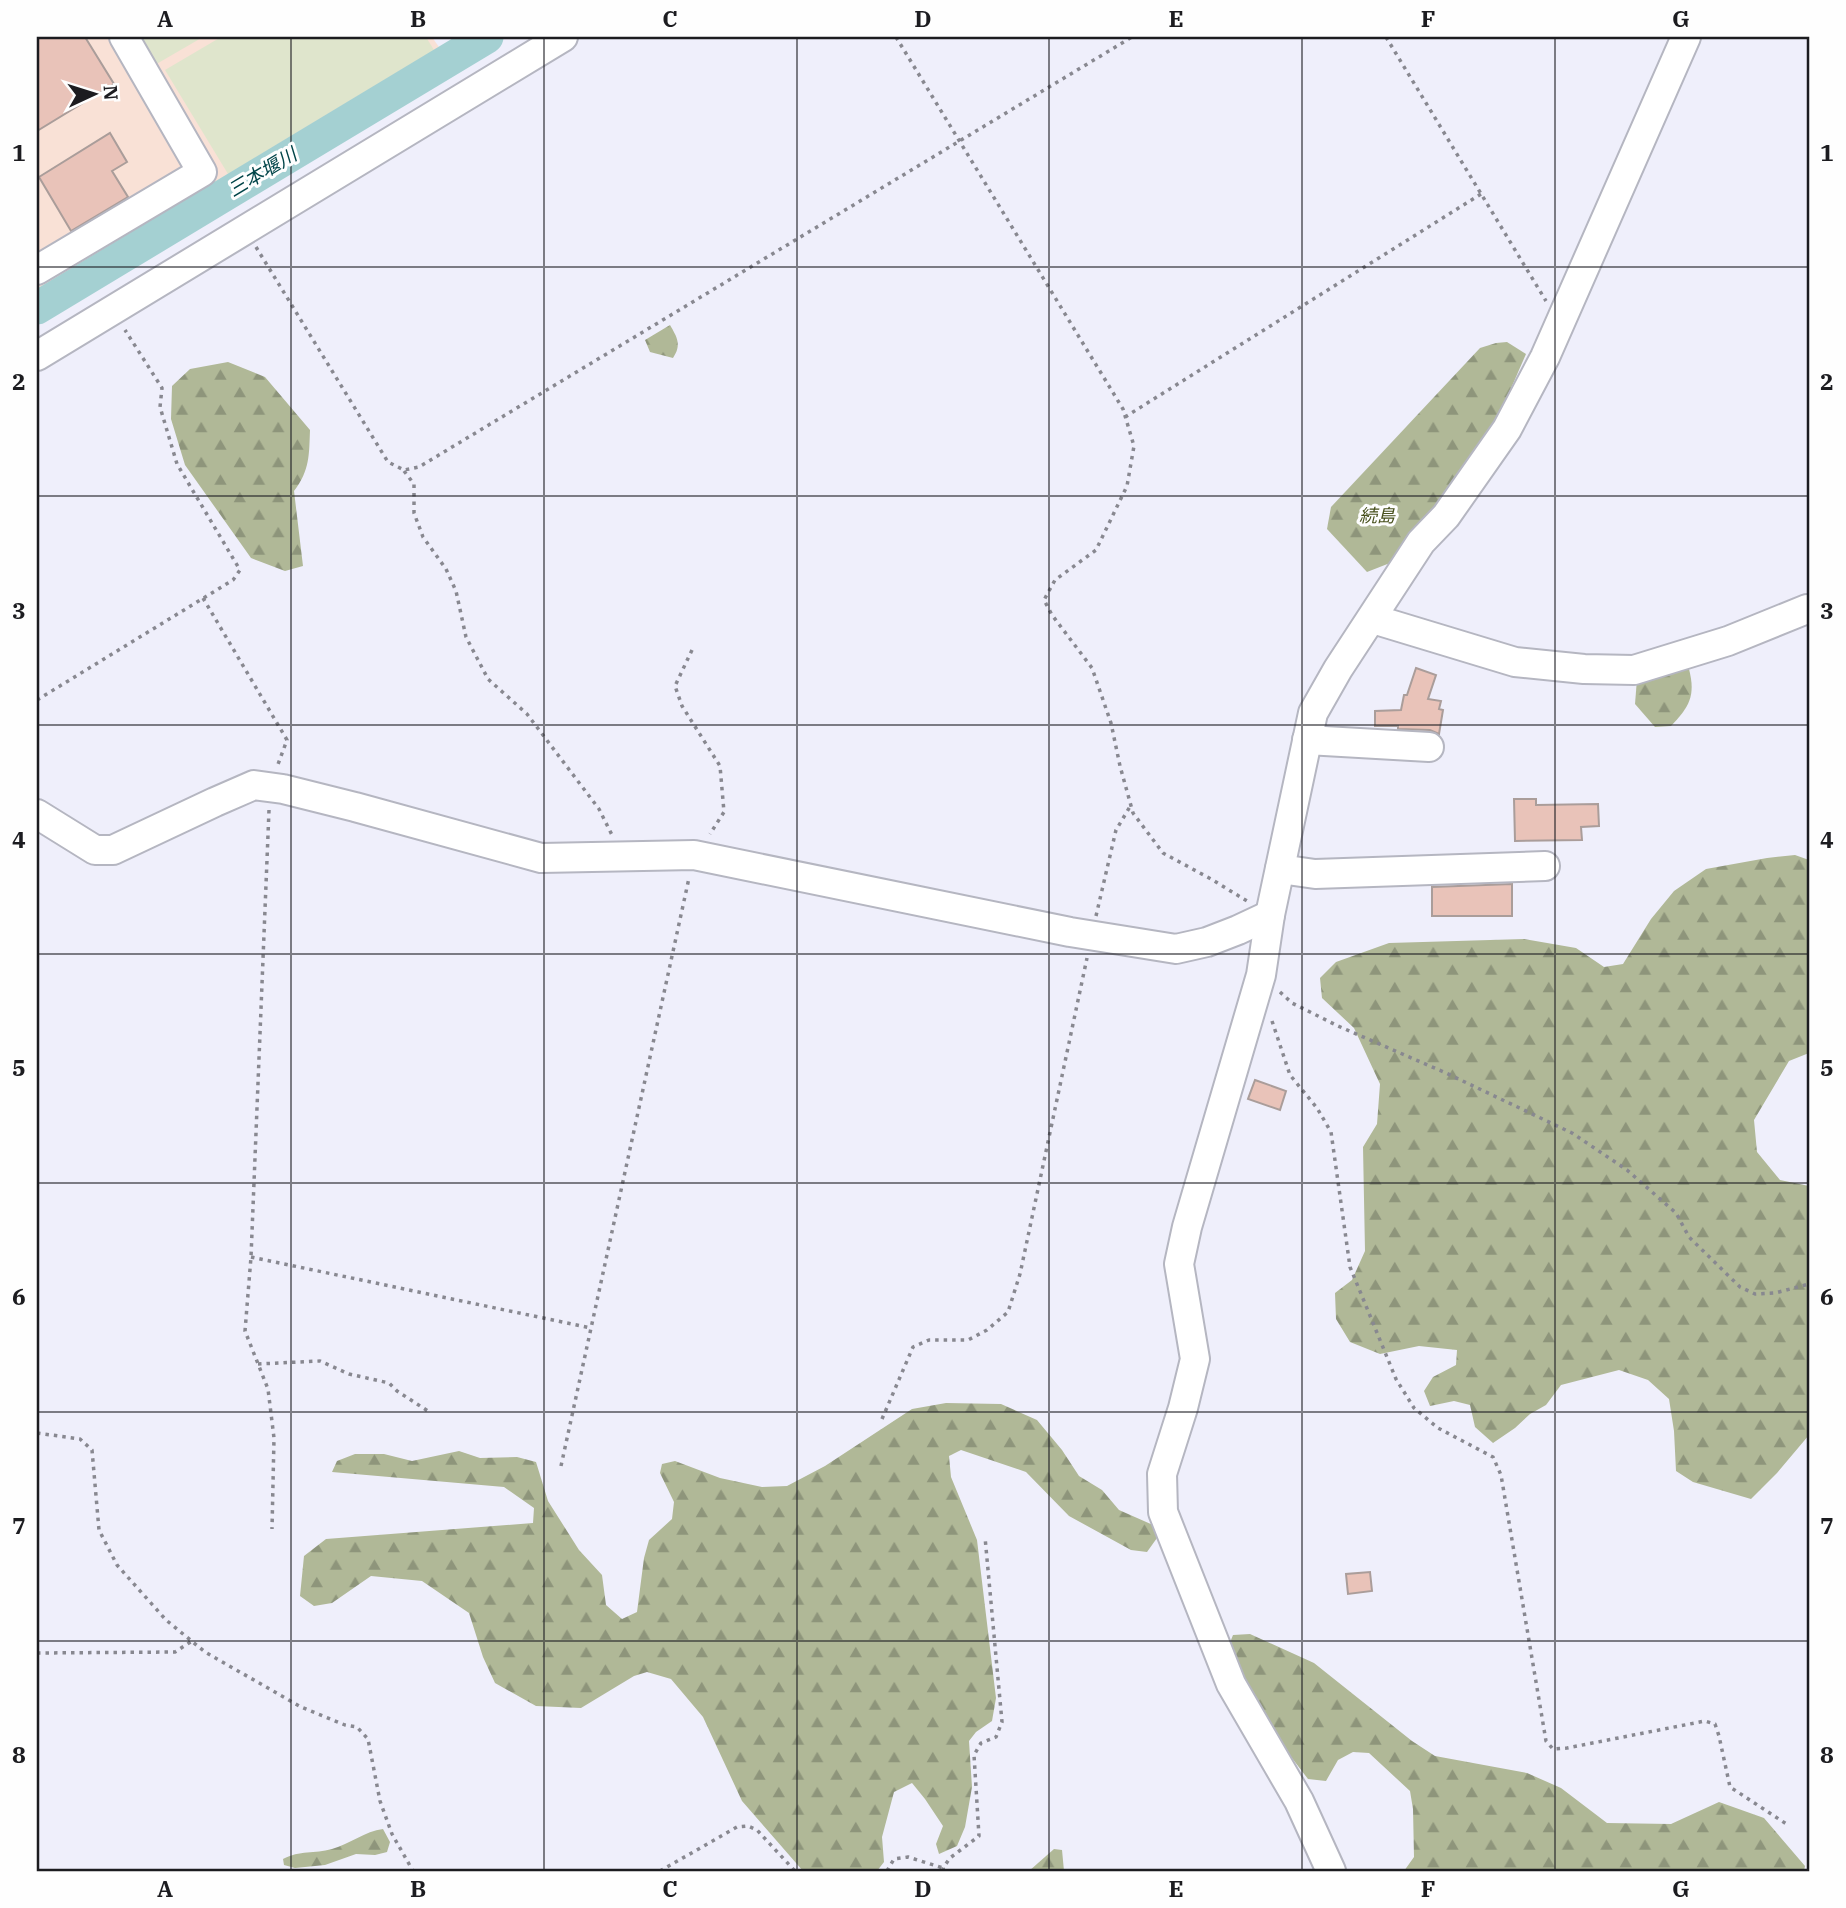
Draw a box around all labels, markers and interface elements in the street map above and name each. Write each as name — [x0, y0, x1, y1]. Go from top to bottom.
text: A — [157, 3, 173, 33]
text: B — [410, 3, 426, 33]
text: C — [662, 3, 678, 33]
text: D — [914, 3, 932, 33]
text: E — [1168, 3, 1184, 33]
text: F — [1421, 3, 1435, 33]
text: G — [1672, 3, 1690, 33]
north arrow — [60, 60, 130, 130]
text: N — [98, 84, 123, 101]
text: 1 — [12, 137, 26, 167]
text: 1 — [1820, 137, 1834, 167]
water label: 三本堰川 — [223, 141, 302, 202]
text: 2 — [12, 366, 26, 396]
text: 2 — [1820, 366, 1834, 396]
park label: 続島 — [1359, 504, 1396, 527]
text: 3 — [12, 595, 26, 625]
text: 3 — [1820, 595, 1834, 625]
text: 4 — [12, 824, 26, 854]
text: 4 — [1820, 824, 1834, 854]
text: 5 — [12, 1052, 26, 1082]
text: 5 — [1820, 1052, 1834, 1082]
text: 6 — [12, 1281, 26, 1311]
text: 6 — [1820, 1281, 1834, 1311]
text: 7 — [12, 1510, 26, 1540]
text: 7 — [1820, 1510, 1834, 1540]
text: 8 — [12, 1739, 26, 1769]
text: 8 — [1820, 1739, 1834, 1769]
text: A — [157, 1873, 173, 1903]
text: B — [410, 1873, 426, 1903]
text: C — [662, 1873, 678, 1903]
text: D — [914, 1873, 932, 1903]
text: E — [1168, 1873, 1184, 1903]
text: F — [1421, 1873, 1435, 1903]
text: G — [1672, 1873, 1690, 1903]

